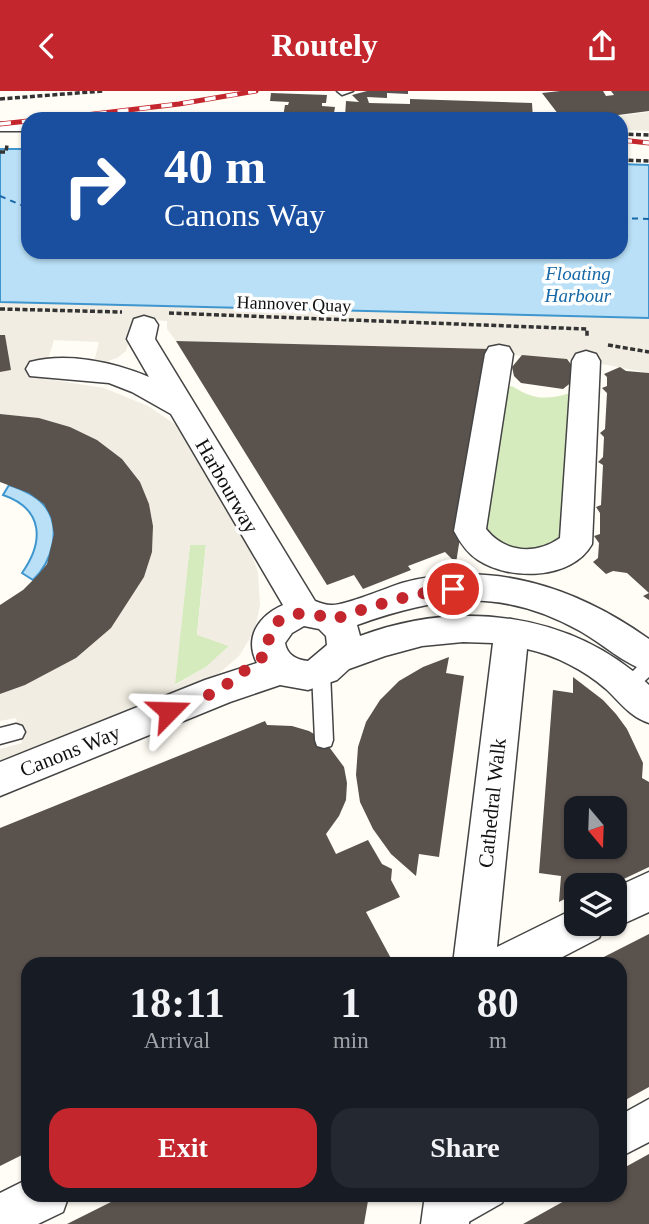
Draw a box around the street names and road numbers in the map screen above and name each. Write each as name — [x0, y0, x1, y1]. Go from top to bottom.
street label: Hannover Quay — [236, 292, 352, 316]
street label: Harbourway — [190, 435, 264, 538]
street label: Canons Way — [16, 720, 124, 782]
street label: Cathedral Walk — [473, 736, 511, 869]

